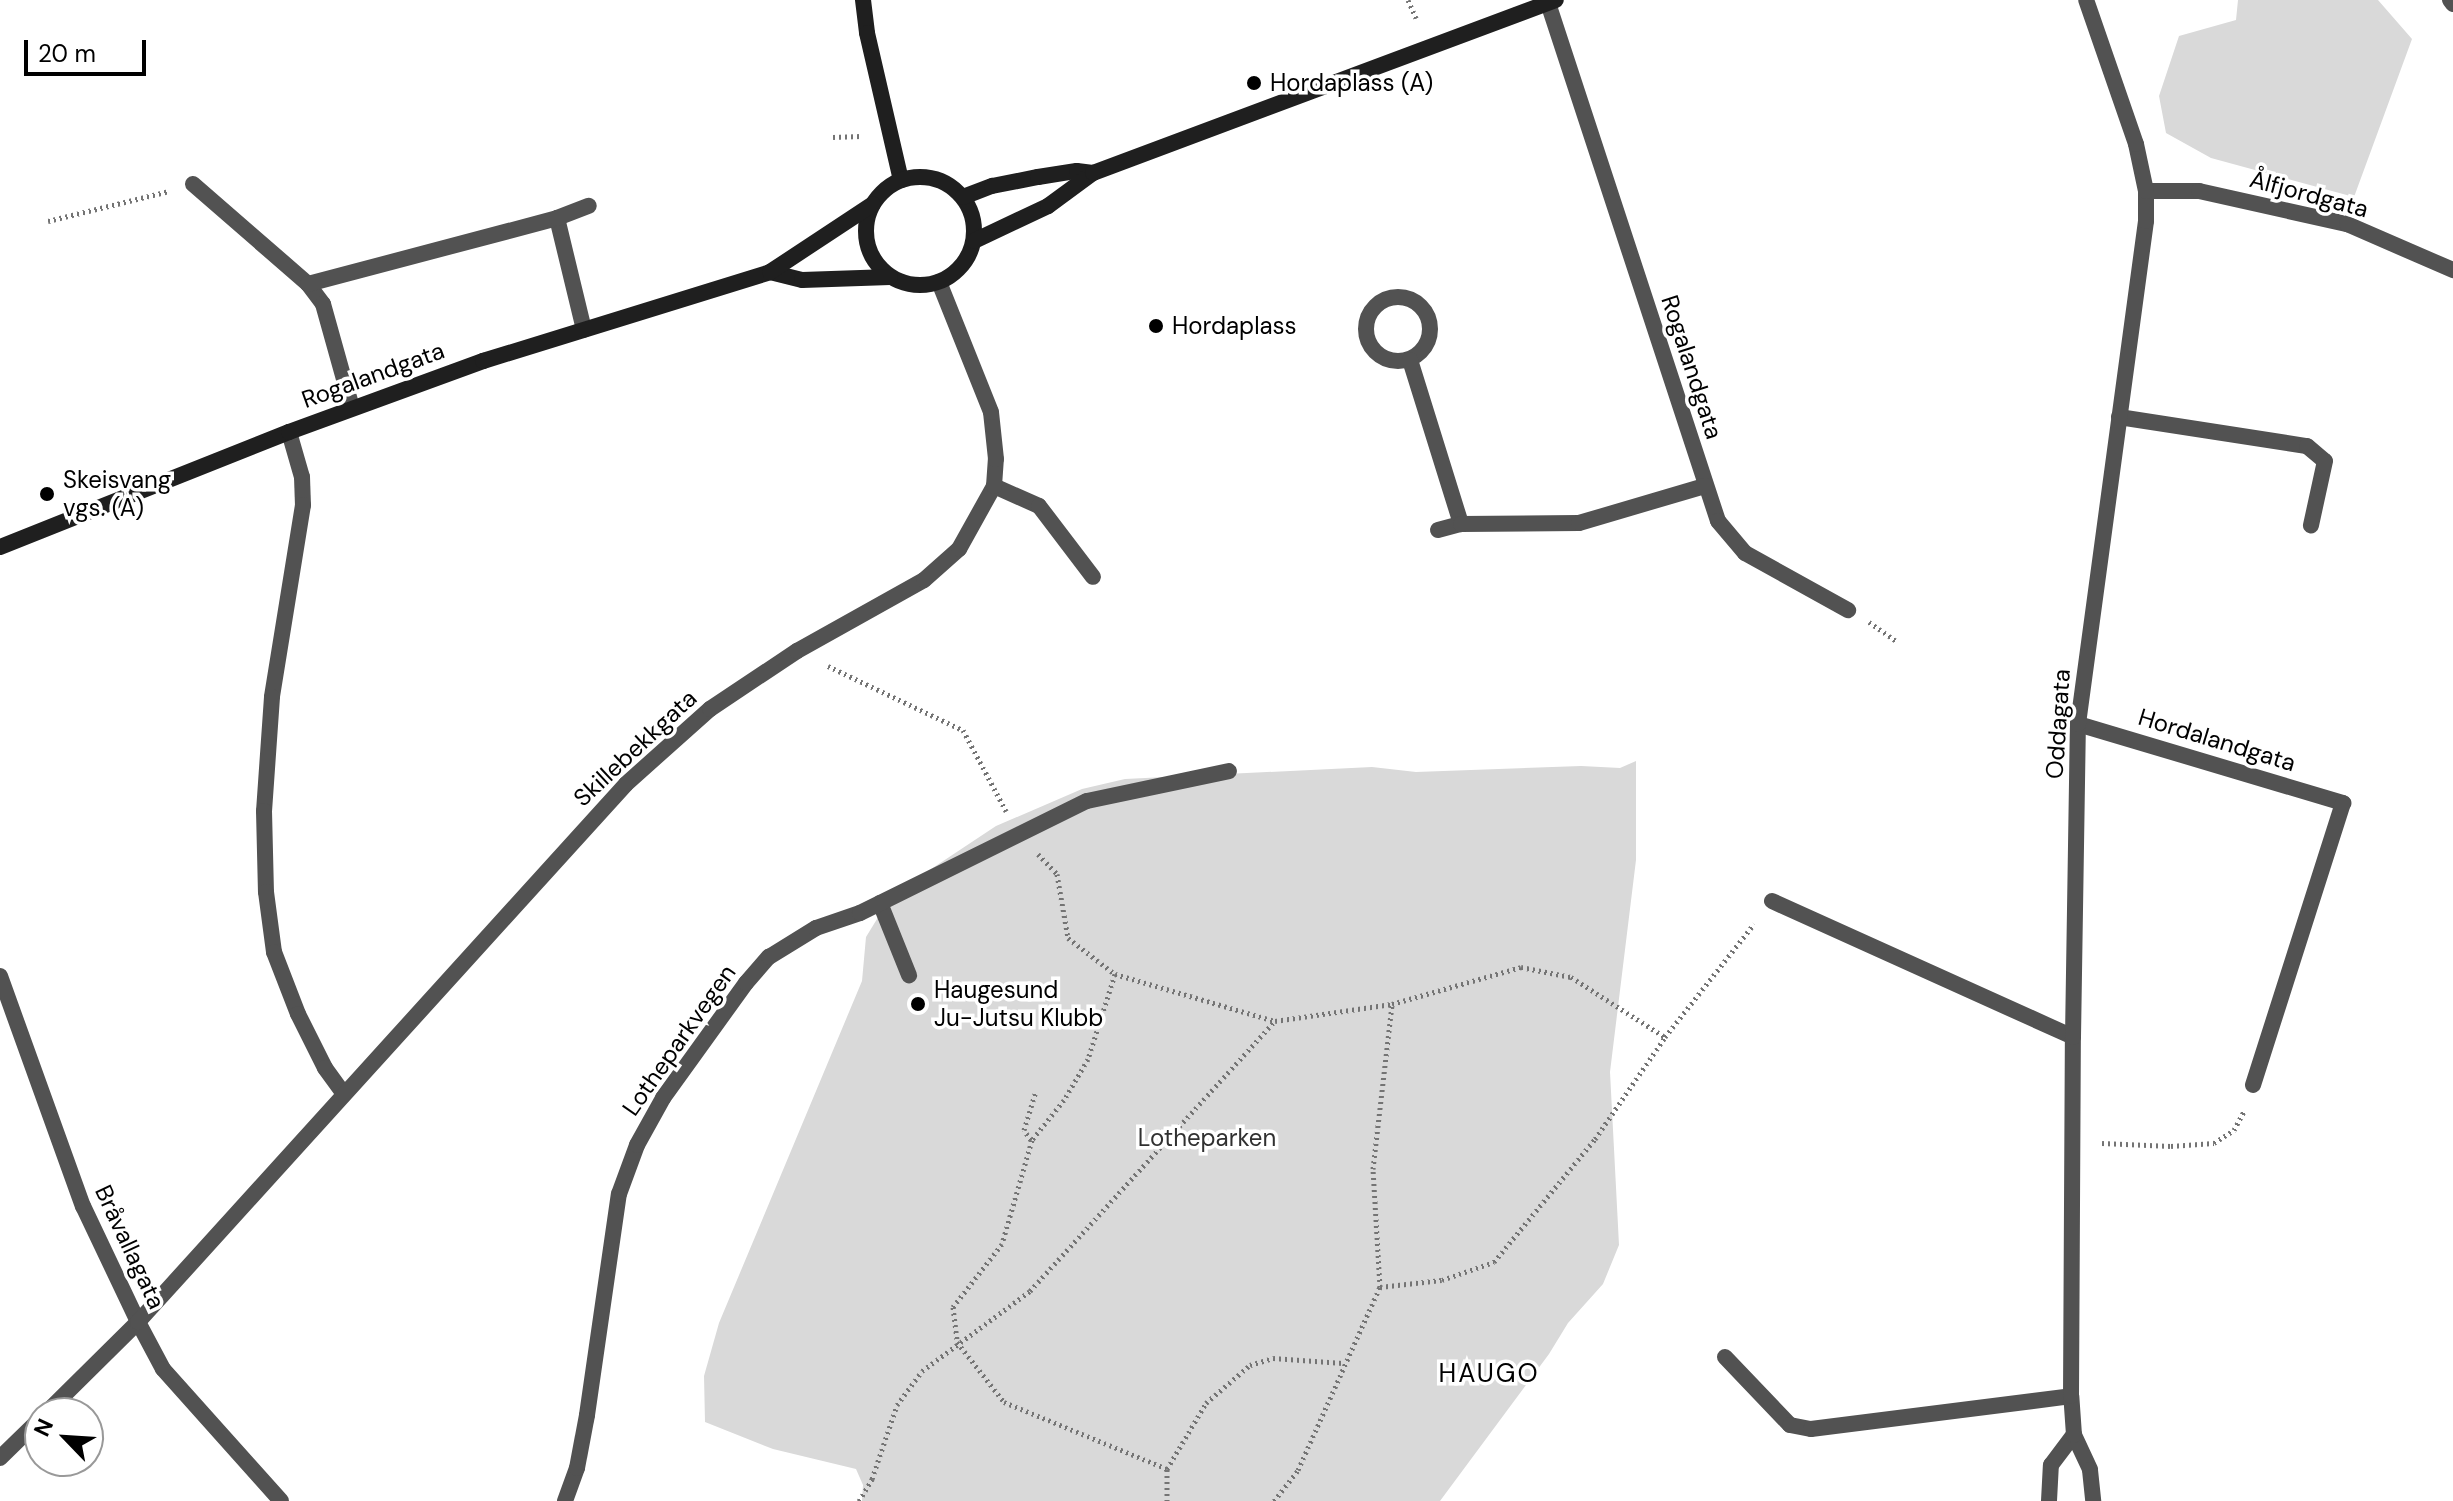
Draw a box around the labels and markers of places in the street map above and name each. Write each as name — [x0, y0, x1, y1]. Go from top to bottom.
place label: Hordaplass (A) — [1270, 69, 1433, 97]
marker: Hordaplass (A) — [1245, 74, 1263, 92]
place label: Hordaplass — [1172, 312, 1297, 340]
marker: Hordaplass — [1147, 317, 1165, 335]
place label: Skeisvang vgs. (A) — [63, 466, 171, 522]
marker: Skeisvang vgs. (A) — [38, 485, 56, 503]
place label: Haugesund Ju-Jutsu Klubb — [934, 976, 1103, 1032]
marker: Haugesund Ju-Jutsu Klubb — [909, 995, 927, 1013]

